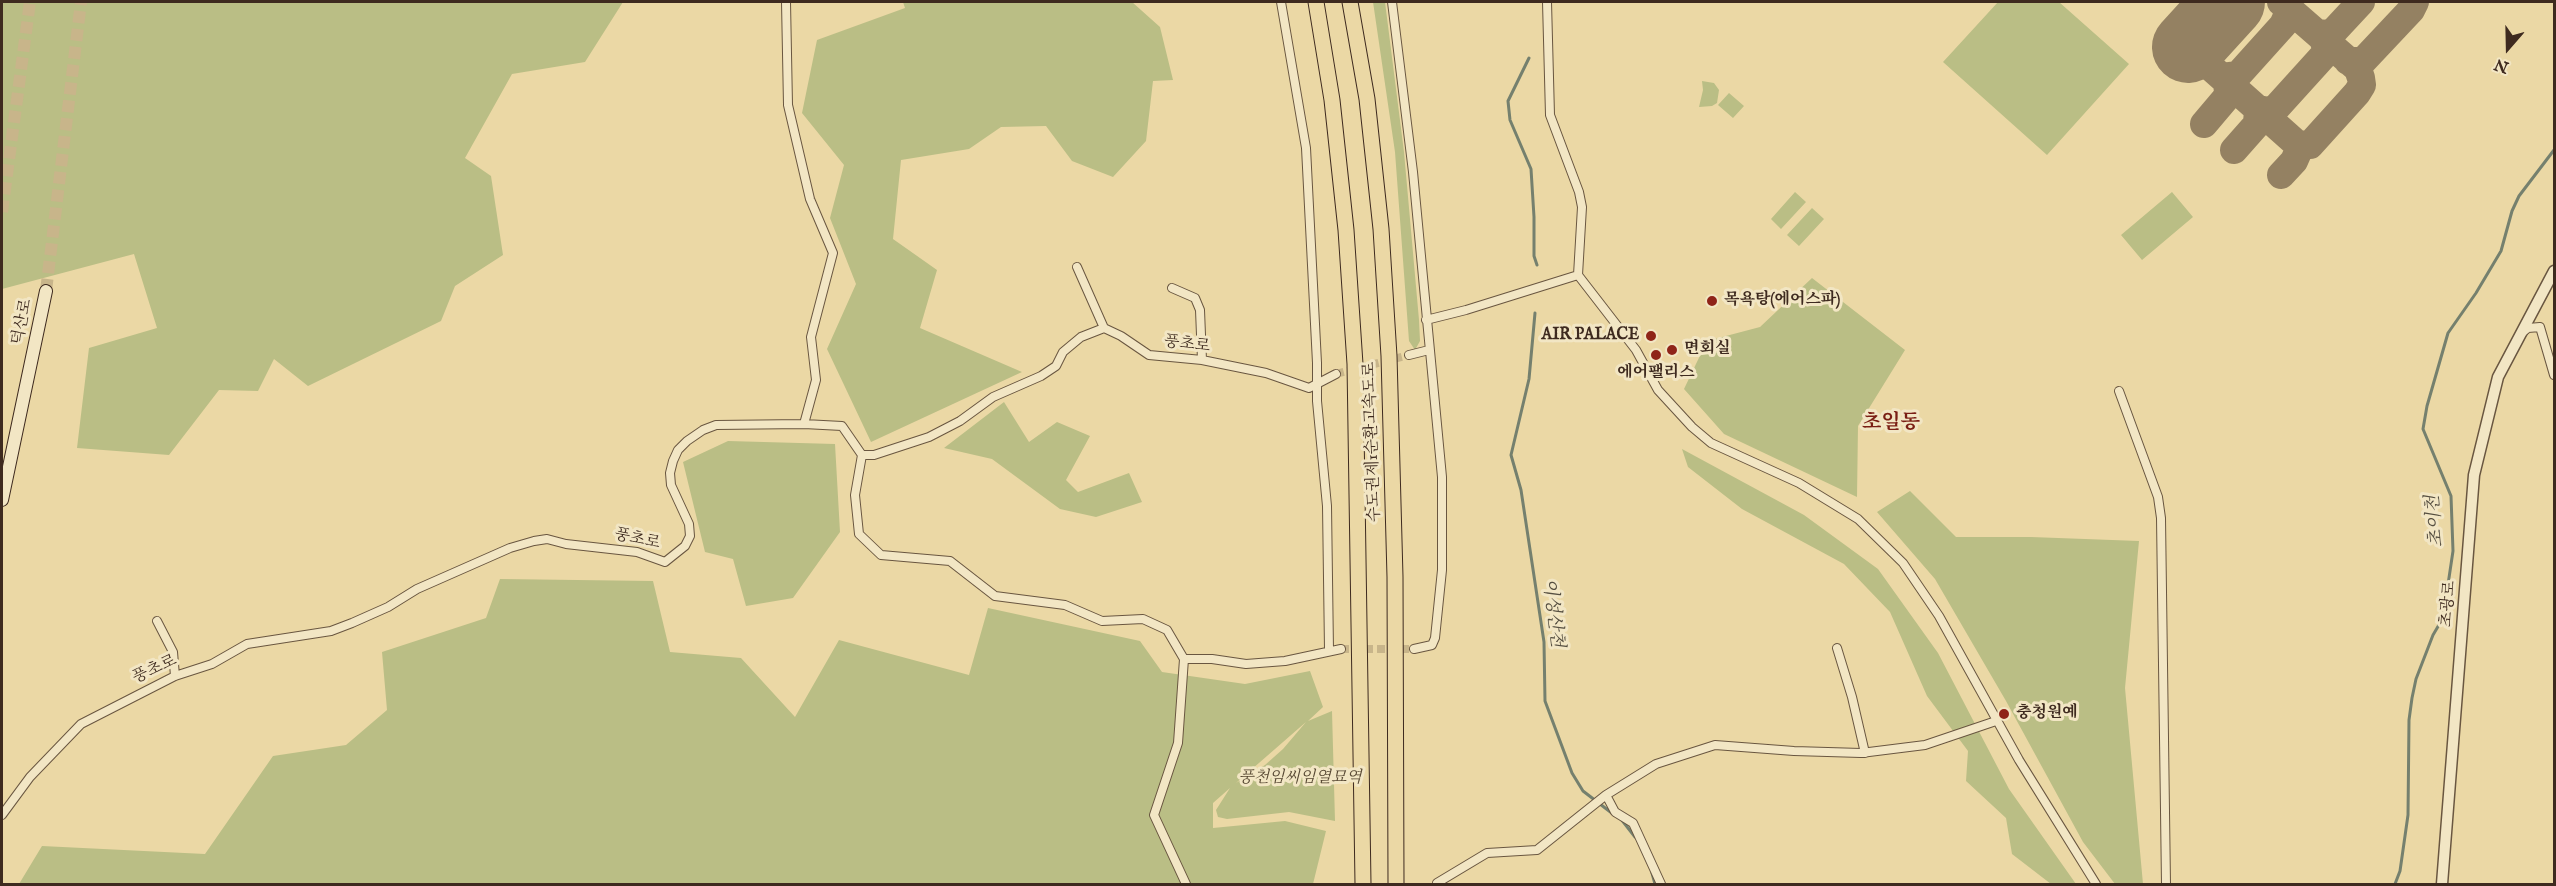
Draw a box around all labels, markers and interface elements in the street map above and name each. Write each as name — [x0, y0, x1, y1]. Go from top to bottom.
north arrow — [2478, 18, 2538, 78]
text: N — [2492, 53, 2512, 77]
place label: 목욕탕(에어스파) — [1724, 291, 1840, 311]
marker: 목욕탕(에어스파) — [1705, 294, 1719, 308]
street label: 덕산로 — [9, 297, 37, 347]
place label: AIR PALACE — [1542, 326, 1639, 346]
marker: AIR PALACE — [1644, 329, 1658, 343]
street label: 풍초로 — [1163, 333, 1211, 357]
place label: 면회실 — [1684, 340, 1730, 360]
marker: 면회실 — [1665, 343, 1679, 357]
marker: 에어팰리스 — [1649, 348, 1663, 362]
street label: 수도권제1순환고속도로 — [1361, 361, 1385, 523]
place label: 에어팰리스 — [1617, 364, 1695, 384]
district label: 초일동 — [1862, 412, 1920, 436]
water label: 초이천 — [2423, 494, 2449, 548]
street label: 풍초로 — [612, 526, 662, 554]
water label: 이성산천 — [1537, 577, 1567, 649]
street label: 초광로 — [2437, 580, 2461, 628]
street label: 풍초로 — [130, 652, 180, 688]
place label: 충청원예 — [2016, 704, 2078, 724]
marker: 충청원예 — [1997, 707, 2011, 721]
park label: 풍천임씨임열묘역 — [1238, 769, 1362, 789]

